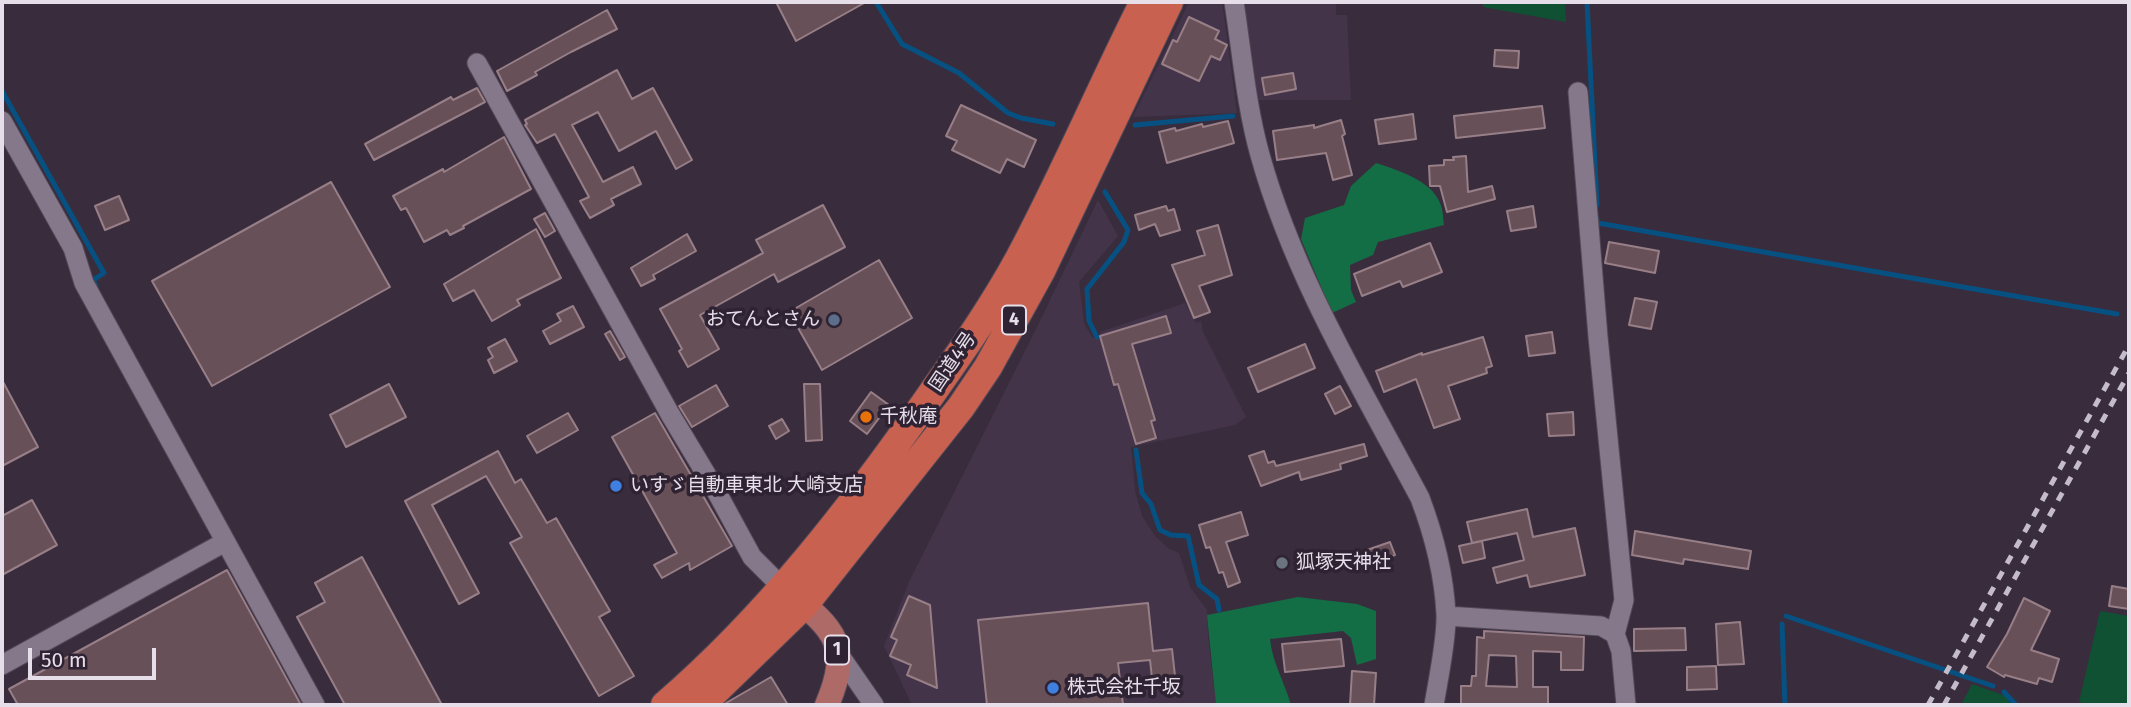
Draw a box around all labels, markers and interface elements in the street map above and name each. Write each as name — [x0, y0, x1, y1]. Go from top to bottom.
road number: 4 — [1002, 306, 1026, 334]
place label: おてんとさん — [706, 309, 820, 331]
marker: おてんとさん — [826, 312, 842, 328]
street label: 国道4号 — [925, 328, 981, 396]
place label: 千秋庵 — [880, 406, 937, 428]
marker: 千秋庵 — [858, 409, 874, 425]
place label: いすゞ自動車東北 大崎支店 — [630, 475, 863, 497]
marker: いすゞ自動車東北 大崎支店 — [608, 478, 624, 494]
place label: 狐塚天神社 — [1296, 552, 1391, 574]
marker: 狐塚天神社 — [1274, 555, 1290, 571]
scale bar — [32, 634, 159, 678]
road number: 1 — [825, 636, 849, 664]
text: 50 m — [41, 647, 87, 673]
place label: 株式会社千坂 — [1067, 677, 1181, 699]
marker: 株式会社千坂 — [1045, 680, 1061, 696]

